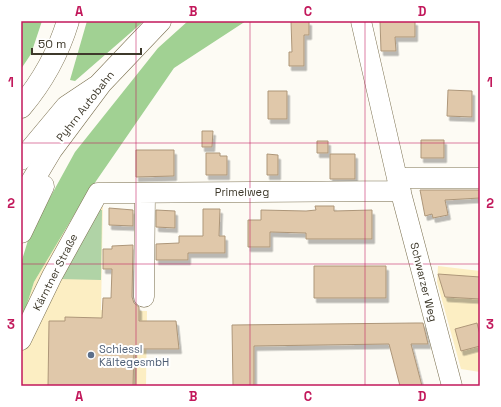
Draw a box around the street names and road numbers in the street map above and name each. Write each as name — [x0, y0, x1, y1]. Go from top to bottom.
street label: Pyhrn Autobahn — [53, 68, 117, 144]
street label: Primelweg — [215, 185, 269, 199]
street label: Kärntner Straße — [30, 231, 80, 313]
street label: Schwarzer Weg — [407, 241, 441, 323]

